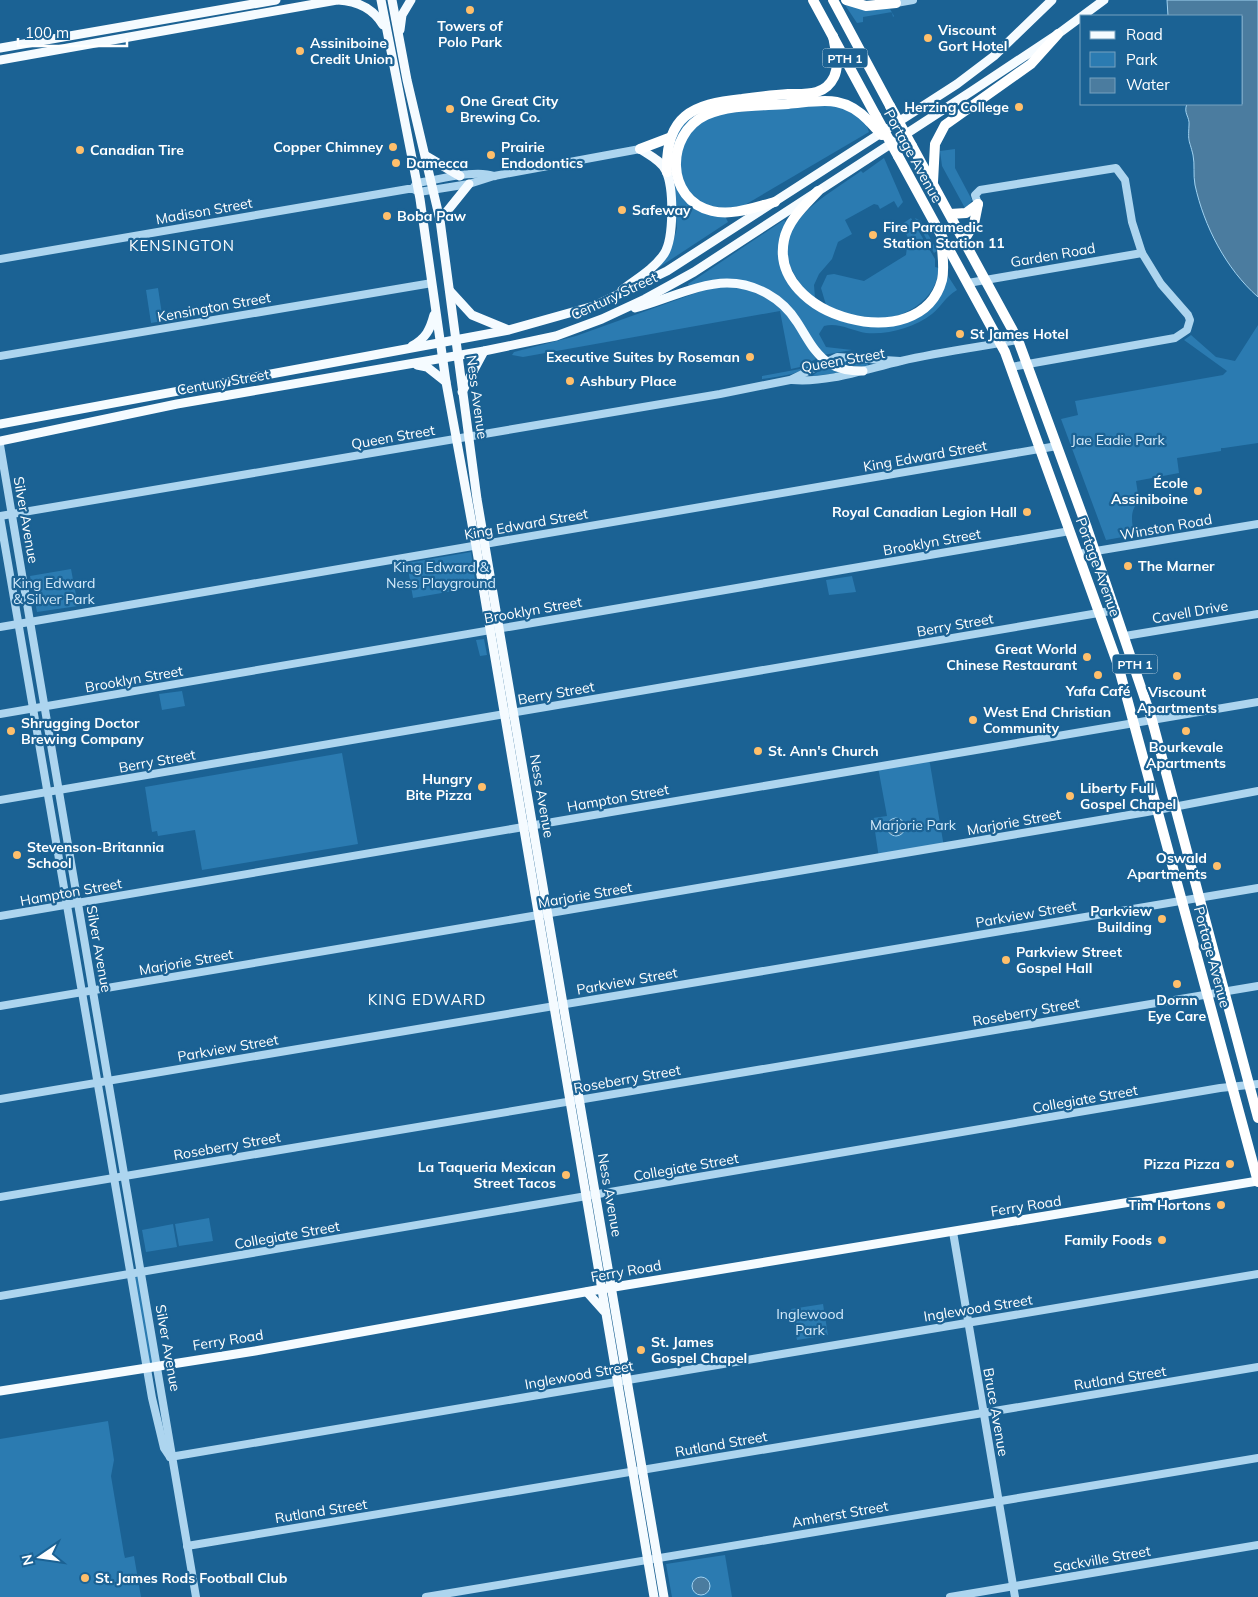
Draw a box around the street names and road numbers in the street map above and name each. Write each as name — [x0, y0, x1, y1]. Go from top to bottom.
road number: PTH 1 — [822, 48, 868, 68]
street label: Portage Avenue — [880, 106, 946, 206]
street label: Madison Street — [154, 194, 254, 228]
street label: Garden Road — [1009, 239, 1097, 271]
street label: Century Street — [568, 268, 660, 324]
street label: Kensington Street — [156, 288, 272, 326]
street label: Queen Street — [800, 344, 886, 376]
street label: Ness Avenue — [462, 354, 492, 440]
street label: Century Street — [176, 365, 271, 399]
street label: Queen Street — [350, 421, 436, 453]
street label: King Edward Street — [862, 436, 988, 476]
street label: Silver Avenue — [10, 475, 42, 565]
street label: King Edward Street — [463, 504, 589, 544]
street label: Winston Road — [1119, 510, 1213, 544]
street label: Portage Avenue — [1072, 515, 1124, 619]
street label: Brooklyn Street — [882, 525, 982, 559]
street label: Brooklyn Street — [483, 593, 583, 627]
street label: Cavell Drive — [1151, 596, 1229, 628]
street label: Berry Street — [915, 609, 995, 641]
road number: PTH 1 — [1112, 654, 1158, 674]
street label: Brooklyn Street — [84, 662, 184, 696]
street label: Berry Street — [516, 677, 596, 709]
street label: Berry Street — [117, 745, 197, 777]
street label: Ness Avenue — [526, 753, 558, 839]
street label: Hampton Street — [566, 780, 670, 816]
street label: Marjorie Street — [966, 805, 1063, 839]
street label: Hampton Street — [19, 874, 123, 910]
street label: Marjorie Street — [537, 878, 634, 912]
street label: Parkview Street — [974, 896, 1078, 932]
street label: Silver Avenue — [83, 904, 115, 994]
street label: Portage Avenue — [1190, 904, 1234, 1010]
street label: Marjorie Street — [138, 945, 235, 979]
street label: Parkview Street — [575, 963, 679, 999]
street label: Roseberry Street — [971, 994, 1081, 1030]
street label: Parkview Street — [176, 1030, 280, 1066]
street label: Roseberry Street — [572, 1061, 682, 1097]
street label: Collegiate Street — [1031, 1081, 1139, 1117]
street label: Roseberry Street — [172, 1128, 282, 1164]
street label: Collegiate Street — [632, 1149, 740, 1185]
street label: Ness Avenue — [594, 1152, 626, 1238]
street label: Ferry Road — [989, 1192, 1063, 1220]
street label: Collegiate Street — [233, 1217, 341, 1253]
street label: Ferry Road — [589, 1256, 663, 1286]
street label: Inglewood Street — [922, 1290, 1034, 1325]
street label: Silver Avenue — [152, 1303, 184, 1393]
street label: Ferry Road — [191, 1326, 265, 1354]
street label: Inglewood Street — [523, 1357, 635, 1393]
street label: Rutland Street — [1072, 1362, 1168, 1394]
street label: Bruce Avenue — [979, 1366, 1013, 1458]
street label: Rutland Street — [673, 1427, 769, 1461]
street label: Rutland Street — [273, 1495, 369, 1527]
street label: Amherst Street — [790, 1497, 890, 1531]
street label: Sackville Street — [1052, 1542, 1152, 1576]

